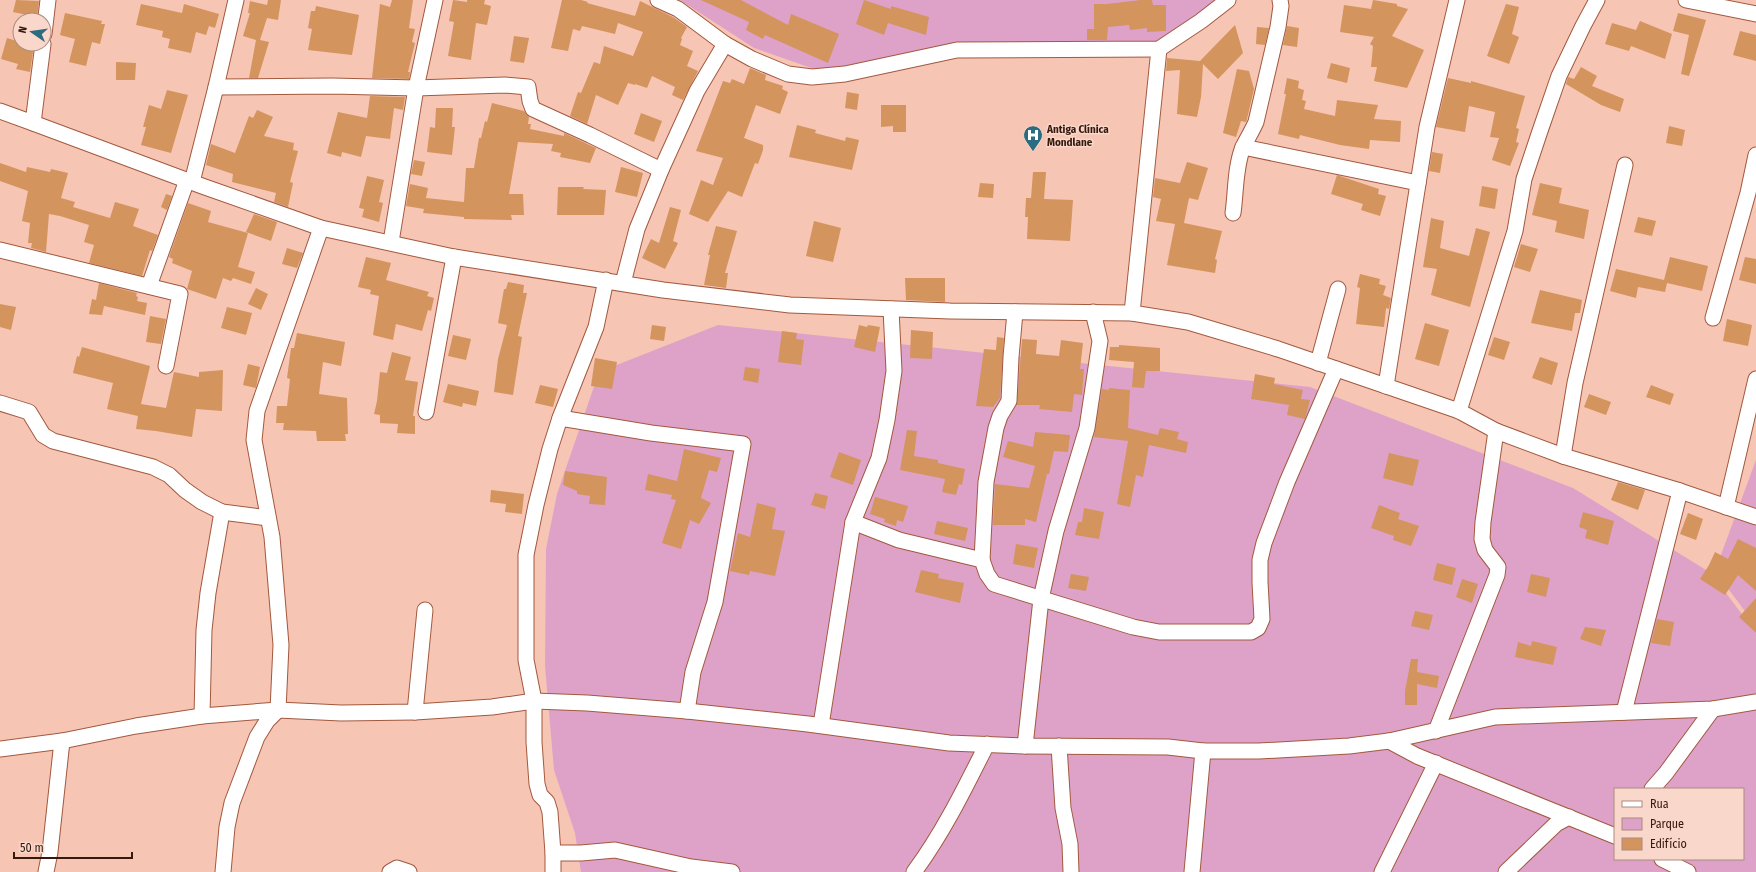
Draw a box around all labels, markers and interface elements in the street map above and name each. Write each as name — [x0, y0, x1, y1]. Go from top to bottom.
north arrow — [12, 12, 52, 52]
text: N — [16, 25, 30, 35]
place label: Antiga Clínica Mondlane — [1046, 123, 1109, 149]
hospital icon: Antiga Clínica Mondlane — [1022, 124, 1044, 152]
legend — [1614, 788, 1744, 860]
text: Rua — [1650, 797, 1669, 811]
text: Parque — [1650, 817, 1684, 831]
scale bar — [14, 834, 132, 860]
text: Edifício — [1650, 837, 1687, 851]
text: 50 m — [20, 841, 44, 855]

